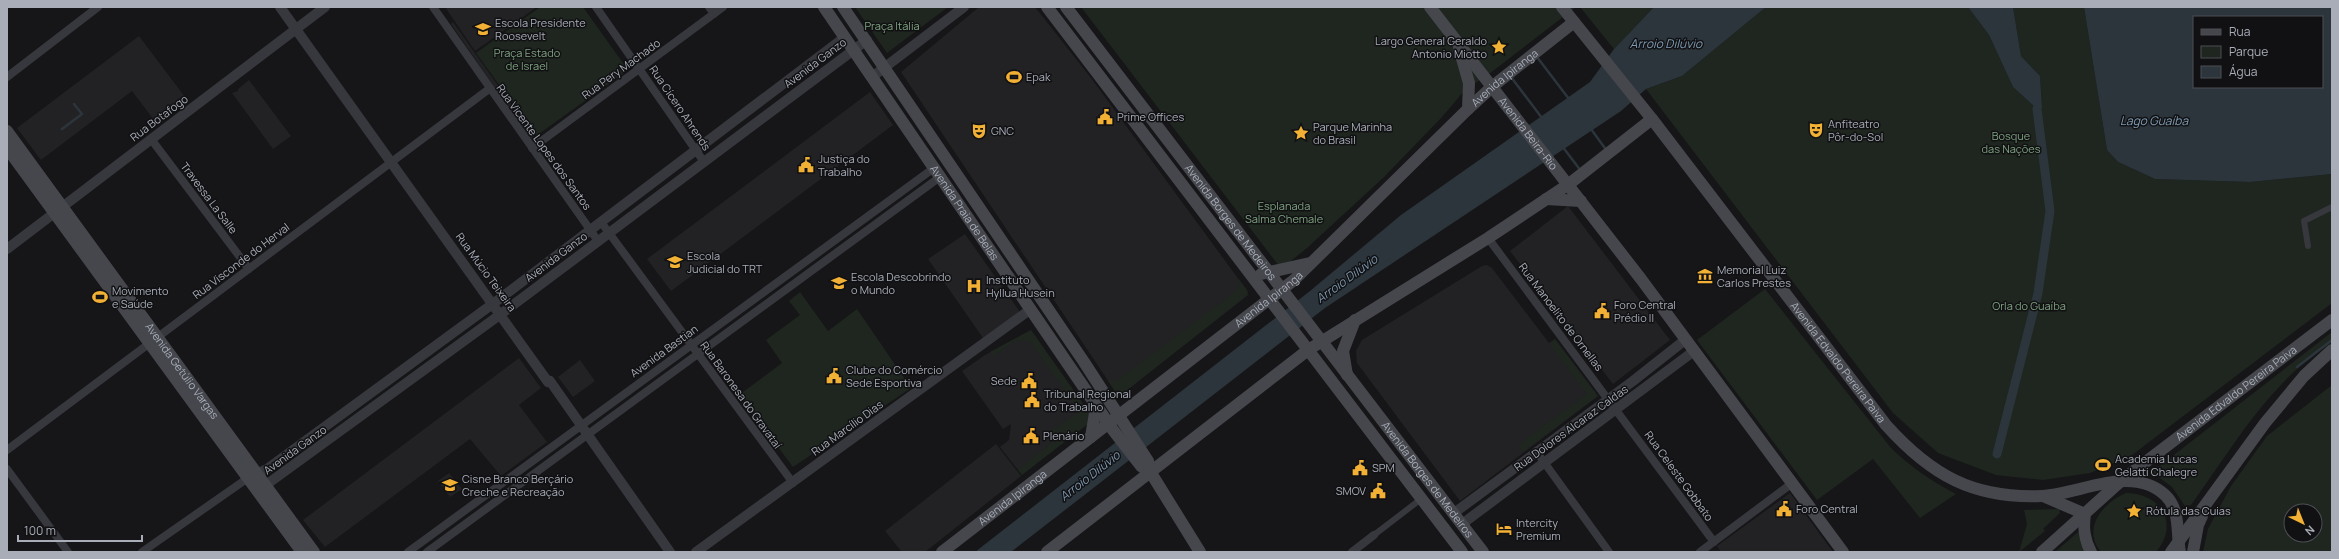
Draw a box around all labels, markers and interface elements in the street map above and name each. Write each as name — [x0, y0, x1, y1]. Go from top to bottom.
place label: Escola Presidente Roosevelt — [495, 15, 586, 43]
legend — [2193, 16, 2323, 88]
park label: Praça Itália — [864, 18, 920, 33]
school or university icon: Escola Presidente Roosevelt — [474, 20, 492, 38]
text: Rua — [2229, 23, 2250, 40]
place label: Largo General Geraldo Antonio Miotto — [1375, 33, 1487, 61]
street label: Avenida Ganzo — [780, 34, 849, 91]
street label: Rua Pery Machado — [578, 35, 663, 102]
water label: Arroio Dilúvio — [1630, 35, 1703, 52]
place icon: Largo General Geraldo Antonio Miotto — [1490, 38, 1508, 56]
text: Parque — [2229, 43, 2268, 60]
park label: Praça Estado de Israel — [494, 45, 561, 73]
street label: Avenida Ipiranga — [1468, 45, 1541, 110]
street label: Rua Cícero Ahrends — [646, 62, 715, 153]
text: Água — [2229, 63, 2258, 80]
sports icon: Epak — [1005, 68, 1023, 86]
place label: Epak — [1026, 69, 1051, 84]
street label: Rua Vicente Lopes dos Santos — [494, 81, 595, 213]
street label: Rua Botafogo — [127, 91, 191, 144]
street label: Avenida Beira-Rio — [1495, 94, 1562, 173]
public building icon: Prime Offices — [1096, 108, 1114, 126]
place label: Prime Offices — [1117, 109, 1184, 124]
water label: Lago Guaíba — [2120, 112, 2189, 129]
place label: Anfiteatro Pôr-do-Sol — [1828, 116, 1883, 144]
place label: Parque Marinha do Brasil — [1313, 119, 1392, 147]
theatre icon: Anfiteatro Pôr-do-Sol — [1807, 121, 1825, 139]
theatre icon: GNC — [970, 122, 988, 140]
place label: GNC — [991, 123, 1014, 138]
place icon: Parque Marinha do Brasil — [1292, 124, 1310, 142]
park label: Bosque das Nações — [1982, 128, 2041, 156]
place label: Justiça do Trabalho — [818, 151, 870, 179]
public building icon: Justiça do Trabalho — [797, 156, 815, 174]
street label: Travessa La Salle — [178, 159, 242, 237]
street label: Avenida Borges de Medeiros — [1182, 161, 1280, 283]
street label: Avenida Praia de Belas — [927, 162, 1003, 263]
park label: Esplanada Salma Chemale — [1245, 198, 1324, 226]
street label: Rua Visconde do Herval — [189, 219, 292, 302]
street label: Avenida Ganzo — [521, 228, 590, 285]
street label: Rua Múcio Teixeira — [453, 229, 520, 314]
place label: Escola Judicial do TRT — [687, 248, 763, 276]
water label: Arroio Dilúvio — [1312, 250, 1382, 307]
school or university icon: Escola Judicial do TRT — [666, 253, 684, 271]
street label: Rua Manoelito de Ornellas — [1516, 260, 1607, 374]
place label: Memorial Luiz Carlos Prestes — [1717, 262, 1791, 290]
museum icon: Memorial Luiz Carlos Prestes — [1696, 267, 1714, 285]
street label: Avenida Ipiranga — [1231, 268, 1306, 330]
place label: Escola Descobrindo o Mundo — [851, 269, 951, 297]
place label: Instituto Hyllua Husein — [986, 272, 1055, 300]
school or university icon: Escola Descobrindo o Mundo — [830, 274, 848, 292]
hospital icon: Instituto Hyllua Husein — [965, 277, 983, 295]
place label: Movimento e Saúde — [112, 283, 169, 311]
sports icon: Movimento e Saúde — [91, 288, 109, 306]
place label: Foro Central Prédio II — [1614, 297, 1676, 325]
street label: Avenida Edvaldo Pereira Paiva — [1787, 298, 1890, 426]
park label: Orla do Guaíba — [1992, 298, 2066, 313]
public building icon: Foro Central Prédio II — [1593, 302, 1611, 320]
street label: Avenida Getúlio Vargas — [142, 320, 223, 422]
street label: Avenida Bastian — [627, 321, 701, 380]
street label: Rua Baronesa do Gravataí — [697, 338, 786, 452]
street label: Avenida Edvaldo Pereira Paiva — [2172, 342, 2299, 444]
place label: Clube do Comércio Sede Esportiva — [846, 362, 943, 390]
public building icon: Clube do Comércio Sede Esportiva — [825, 367, 843, 385]
public building icon: Sede — [1020, 372, 1038, 390]
place label: Sede — [991, 373, 1018, 388]
street label: Rua Dolores Alcaraz Caldas — [1511, 381, 1631, 474]
place label: Tribunal Regional do Trabalho — [1044, 386, 1131, 414]
public building icon: Tribunal Regional do Trabalho — [1023, 391, 1041, 409]
street label: Rua Marcílio Dias — [808, 396, 886, 459]
street label: Avenida Borges de Medeiros — [1379, 418, 1477, 541]
street label: Avenida Ganzo — [260, 421, 330, 478]
public building icon: Plenário — [1022, 427, 1040, 445]
place label: Plenário — [1043, 428, 1085, 443]
street label: Rua Celeste Gobbato — [1642, 428, 1717, 524]
water label: Arroio Dilúvio — [1056, 446, 1124, 505]
place label: Academia Lucas Gelatti Chalegre — [2115, 451, 2198, 479]
sports icon: Academia Lucas Gelatti Chalegre — [2094, 456, 2112, 474]
public building icon: SPM — [1351, 459, 1369, 477]
place label: SPM — [1372, 460, 1395, 475]
street label: Avenida Ipiranga — [975, 466, 1049, 528]
place label: Cisne Branco Berçário Creche e Recreação — [462, 471, 574, 499]
school or university icon: Cisne Branco Berçário Creche e Recreação — [441, 476, 459, 494]
public building icon: SMOV — [1369, 482, 1387, 500]
place label: SMOV — [1336, 483, 1366, 498]
public building icon: Foro Central — [1775, 500, 1793, 518]
place label: Foro Central — [1796, 501, 1858, 516]
place icon: Rótula das Cuias — [2125, 502, 2143, 520]
place label: Rótula das Cuias — [2146, 503, 2231, 518]
north arrow — [2283, 503, 2323, 543]
place label: Intercity Premium — [1516, 515, 1561, 543]
scale bar — [18, 517, 142, 543]
hotel icon: Intercity Premium — [1495, 520, 1513, 538]
text: 100 m — [24, 522, 56, 539]
text: N — [2302, 522, 2318, 539]

